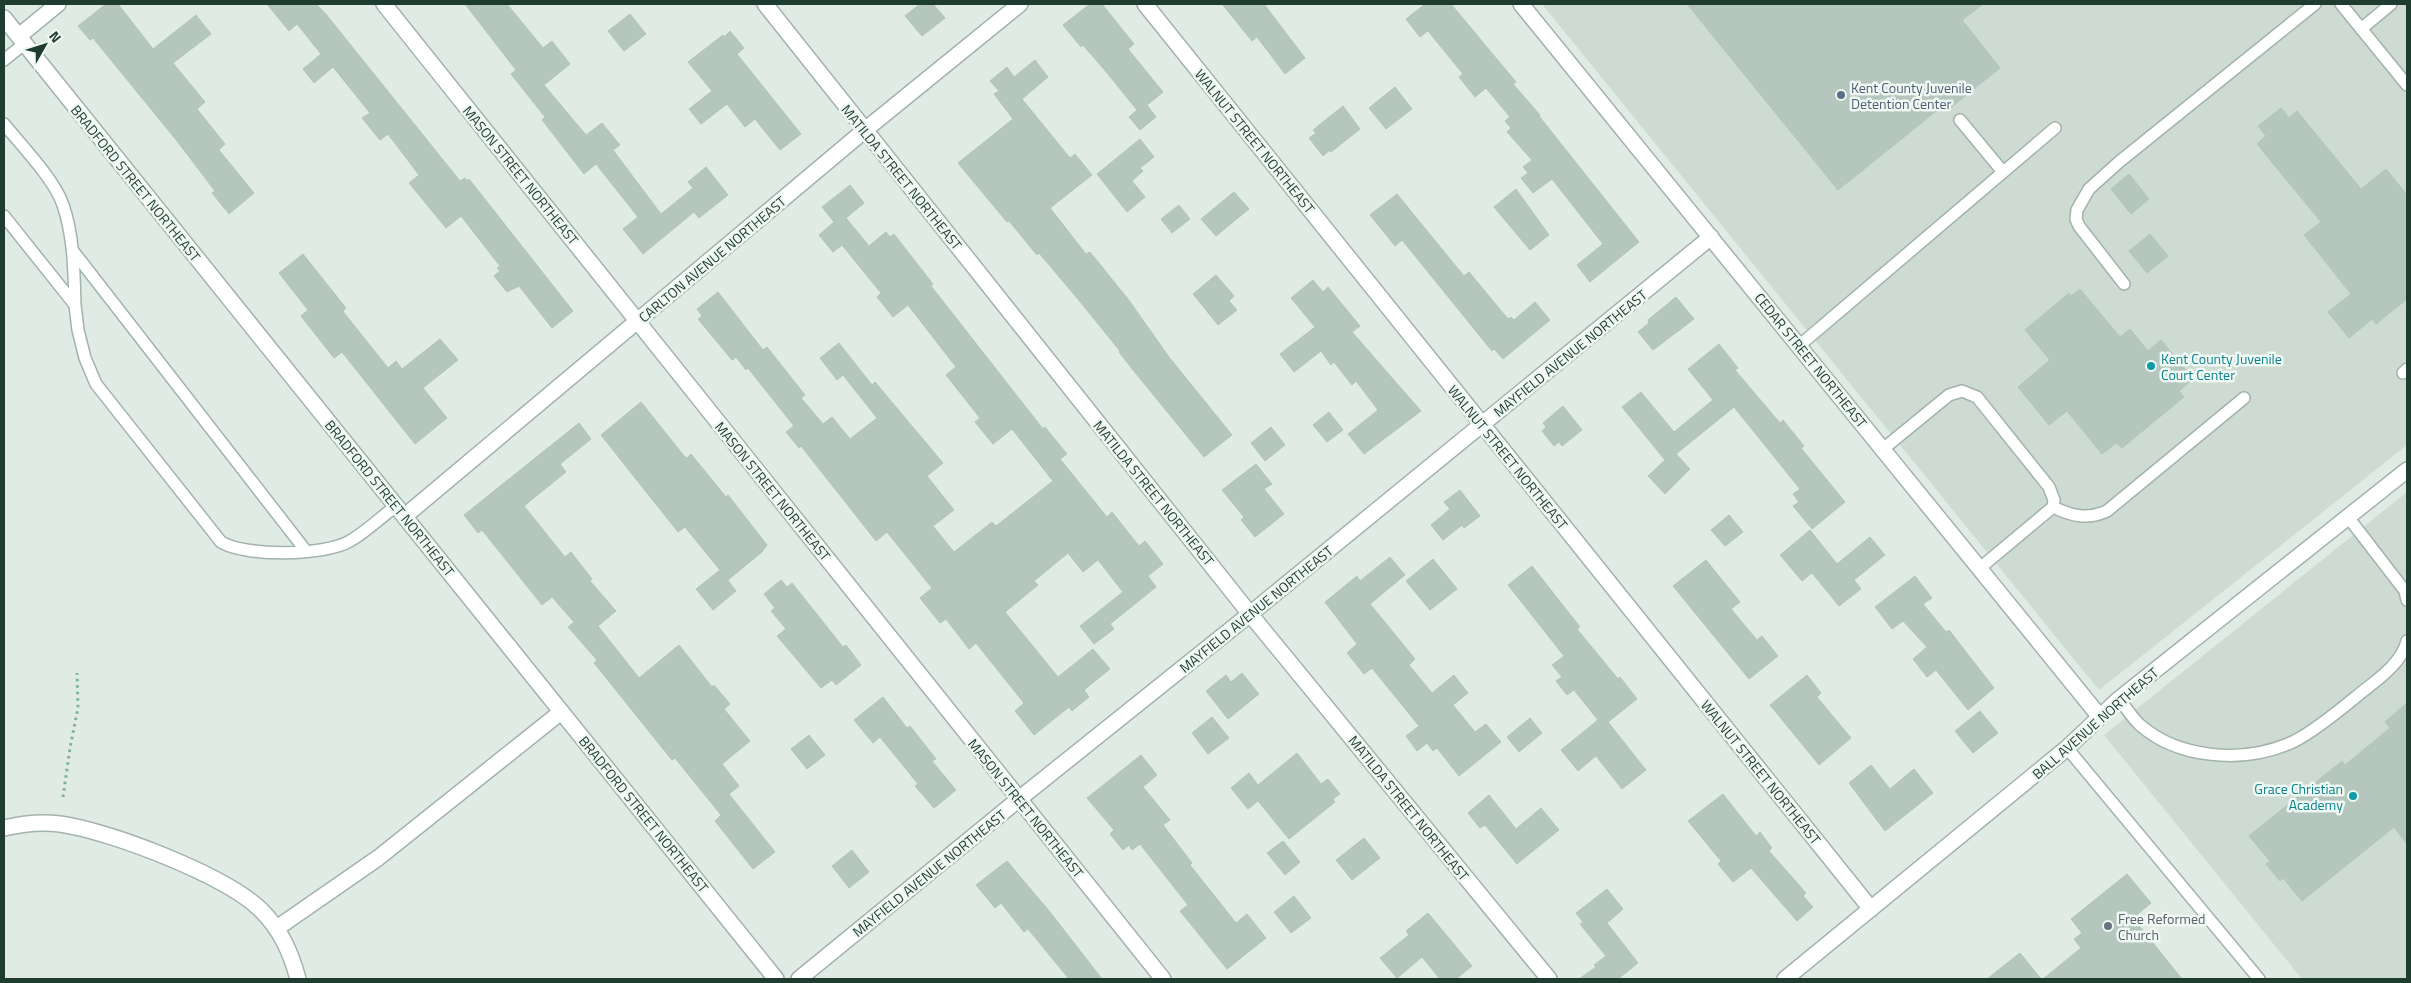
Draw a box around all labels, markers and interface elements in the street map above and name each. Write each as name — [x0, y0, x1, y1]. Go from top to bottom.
north arrow — [20, 20, 70, 70]
text: N — [44, 26, 67, 47]
street label: WALNUT STREET NORTHEAST — [1190, 64, 1320, 218]
place label: Kent County Juvenile Detention Center — [1851, 77, 1972, 114]
marker: Kent County Juvenile Detention Center — [1835, 89, 1847, 101]
street label: BRADFORD STREET NORTHEAST — [66, 100, 206, 266]
street label: MATILDA STREET NORTHEAST — [837, 100, 968, 255]
street label: MASON STREET NORTHEAST — [458, 101, 584, 250]
street label: CARLTON AVENUE NORTHEAST — [634, 190, 791, 327]
street label: MAYFIELD AVENUE NORTHEAST — [1489, 284, 1652, 422]
street label: CEDAR STREET NORTHEAST — [1750, 288, 1873, 433]
place label: Kent County Juvenile Court Center — [2161, 348, 2282, 385]
marker: Kent County Juvenile Court Center — [2145, 360, 2157, 372]
street label: WALNUT STREET NORTHEAST — [1443, 380, 1573, 534]
street label: BRADFORD STREET NORTHEAST — [320, 415, 460, 581]
street label: MATILDA STREET NORTHEAST — [1089, 416, 1220, 571]
street label: MASON STREET NORTHEAST — [710, 417, 836, 566]
street label: MAYFIELD AVENUE NORTHEAST — [1175, 540, 1338, 678]
street label: BALL AVENUE NORTHEAST — [2027, 662, 2163, 784]
street label: WALNUT STREET NORTHEAST — [1696, 695, 1826, 849]
street label: BRADFORD STREET NORTHEAST — [574, 731, 714, 897]
street label: MATILDA STREET NORTHEAST — [1344, 731, 1475, 886]
street label: MASON STREET NORTHEAST — [963, 734, 1089, 883]
place label: Grace Christian Academy — [2254, 778, 2343, 815]
marker: Grace Christian Academy — [2347, 790, 2359, 802]
street label: MAYFIELD AVENUE NORTHEAST — [848, 804, 1011, 942]
place label: Free Reformed Church — [2118, 908, 2206, 945]
marker: Free Reformed Church — [2102, 920, 2114, 932]

